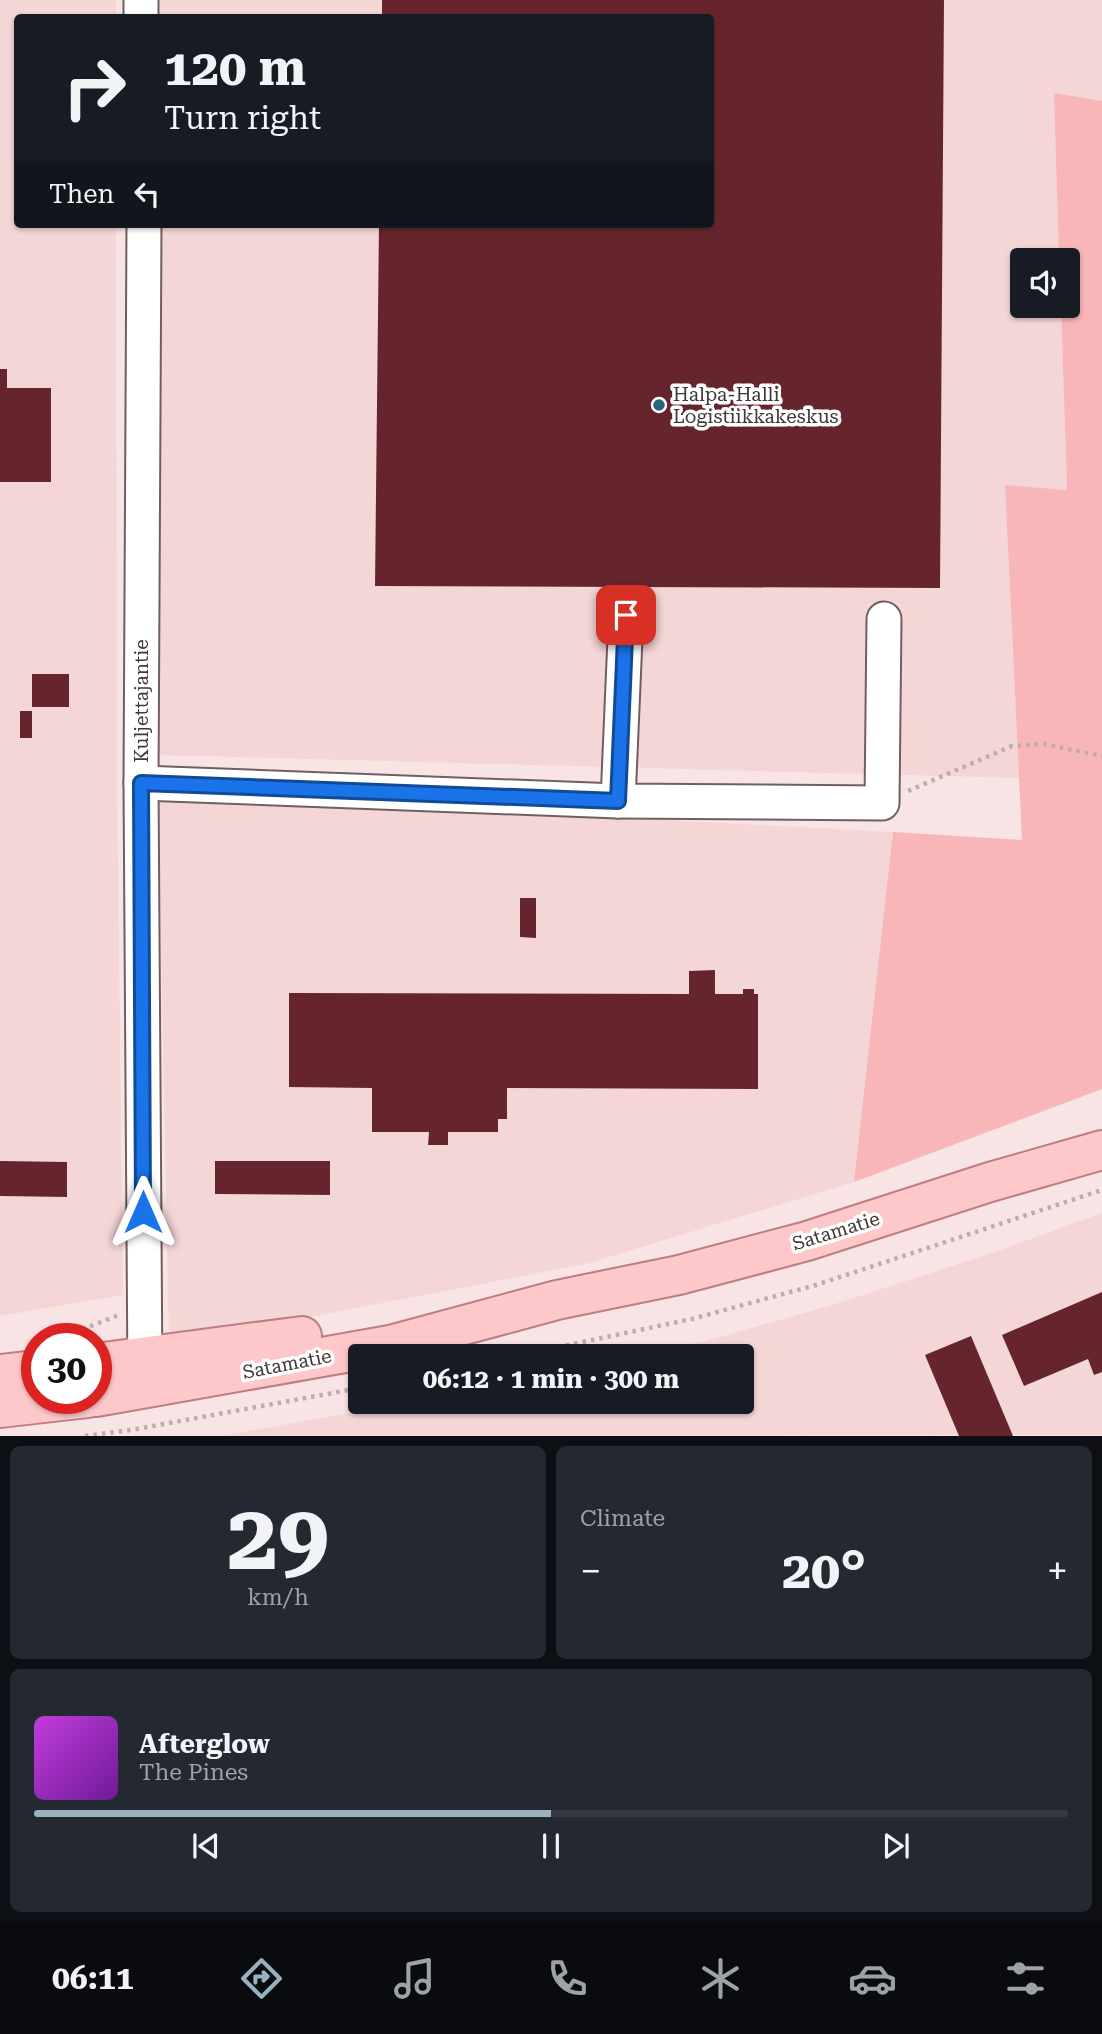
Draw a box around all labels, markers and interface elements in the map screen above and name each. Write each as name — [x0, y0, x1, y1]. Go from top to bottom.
text: 120 m — [164, 40, 306, 97]
icon: right — [49, 42, 140, 133]
text: Turn right — [164, 99, 321, 137]
icon: left — [128, 175, 166, 213]
text: Then — [49, 179, 114, 209]
map controls — [1010, 248, 1080, 318]
button: sound — [1010, 248, 1080, 318]
place label: Halpa-Halli Logistiikkakeskus — [673, 383, 839, 428]
marker: Halpa-Halli Logistiikkakeskus — [651, 397, 667, 413]
pin — [596, 585, 656, 645]
icon: arrive — [607, 596, 645, 634]
street label: Kuljettajantie — [130, 639, 153, 763]
position arrow — [106, 1175, 180, 1249]
street label: Satamatie — [789, 1207, 883, 1255]
speed limit sign: 30 — [21, 1323, 112, 1414]
street label: Satamatie — [240, 1344, 334, 1384]
text: 06:12 · 1 min · 300 m — [423, 1364, 679, 1394]
text: 29 — [227, 1485, 329, 1591]
text: Climate — [580, 1505, 665, 1532]
text: 20° — [782, 1540, 866, 1601]
text: − — [580, 1549, 601, 1593]
text: + — [1047, 1549, 1068, 1593]
text: km/h — [247, 1584, 309, 1611]
text: Afterglow — [139, 1729, 270, 1759]
text: The Pines — [139, 1759, 248, 1786]
icon: previous — [187, 1827, 225, 1865]
icon: pause — [532, 1827, 570, 1865]
icon: next — [877, 1827, 915, 1865]
icon: directions — [237, 1954, 286, 2003]
icon: music — [390, 1954, 439, 2003]
icon: phone — [543, 1954, 592, 2003]
icon: climate — [696, 1954, 745, 2003]
icon: car — [848, 1954, 897, 2003]
icon: filters — [1001, 1954, 1050, 2003]
text: 06:11 — [52, 1959, 134, 1997]

